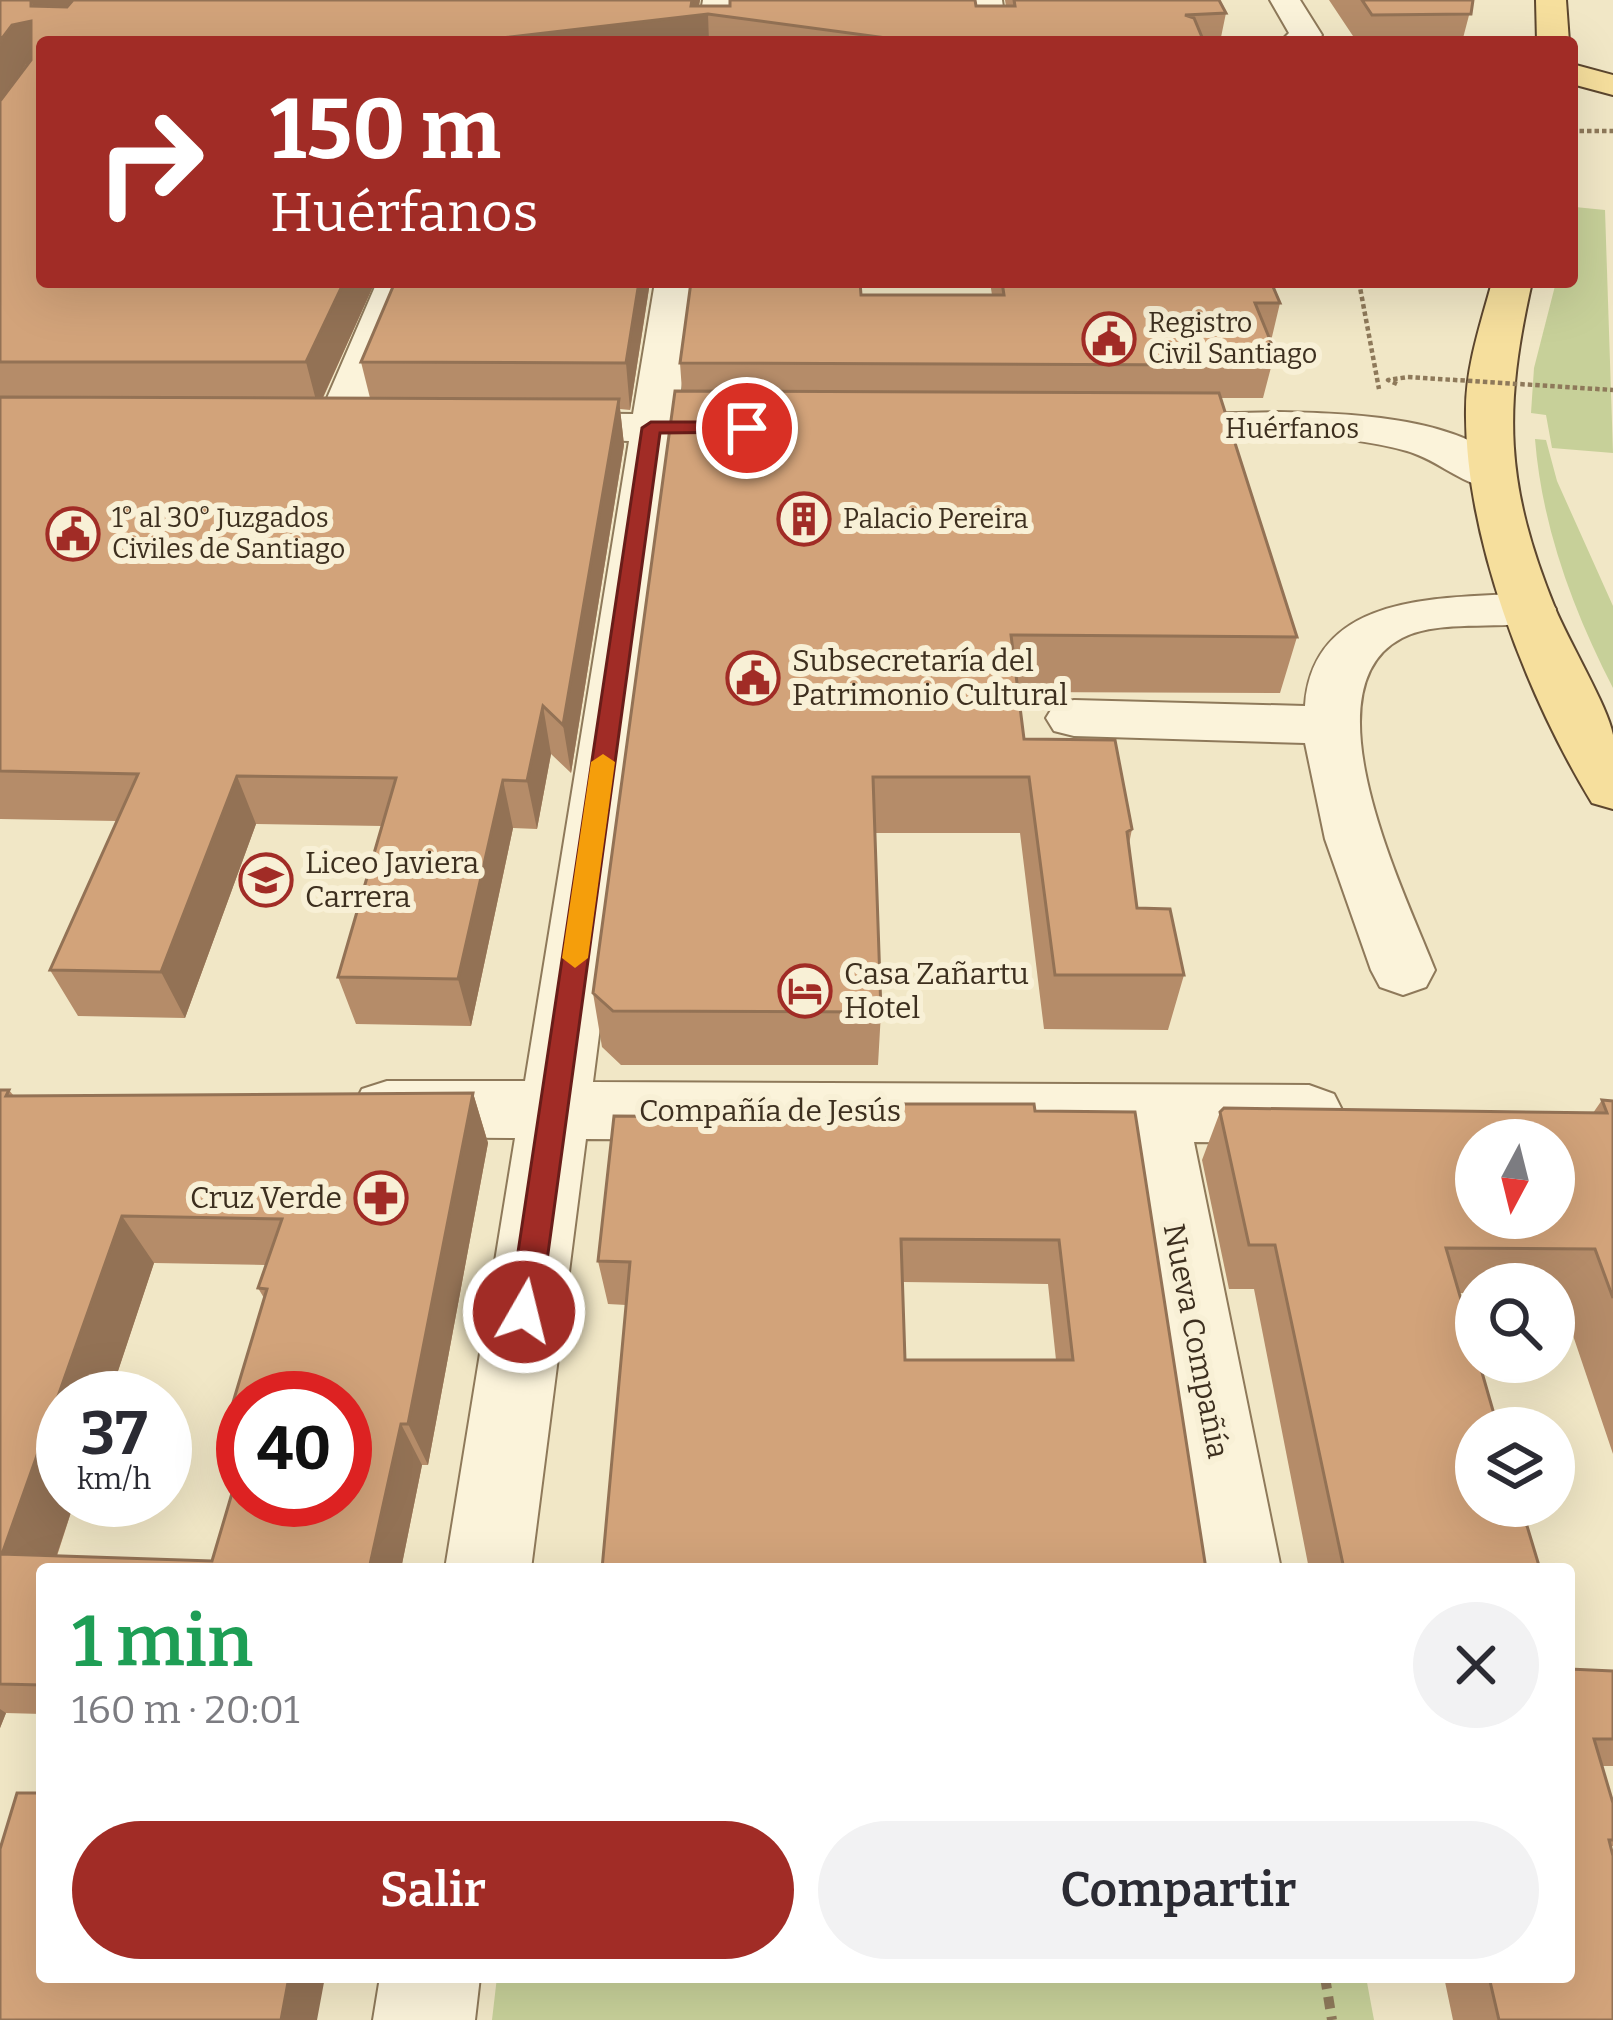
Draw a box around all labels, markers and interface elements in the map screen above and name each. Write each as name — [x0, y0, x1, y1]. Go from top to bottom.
text: 150 m — [270, 79, 501, 180]
icon: right — [72, 84, 228, 240]
text: Huérfanos — [270, 181, 538, 245]
place label: Registro Civil Santiago — [1148, 307, 1317, 370]
public building icon: Registro Civil Santiago — [1081, 311, 1137, 367]
pin — [696, 377, 798, 479]
icon: arrive — [714, 395, 780, 461]
street label: Huérfanos — [1225, 413, 1359, 445]
building icon: Palacio Pereira — [776, 491, 832, 547]
place label: 1° al 30° Juzgados Civiles de Santiago — [112, 502, 345, 565]
place label: Palacio Pereira — [843, 503, 1028, 535]
public building icon: 1° al 30° Juzgados Civiles de Santiago — [45, 506, 101, 562]
place label: Subsecretaría del Patrimonio Cultural — [792, 643, 1068, 713]
public building icon: Subsecretaría del Patrimonio Cultural — [725, 650, 781, 706]
place label: Liceo Javiera Carrera — [305, 845, 479, 915]
school or university icon: Liceo Javiera Carrera — [238, 852, 294, 908]
place label: Casa Zañartu Hotel — [844, 956, 1029, 1026]
hotel icon: Casa Zañartu Hotel — [777, 963, 833, 1019]
street label: Compañía de Jesús — [639, 1093, 901, 1129]
north arrow — [1455, 1119, 1575, 1239]
map controls — [1455, 1119, 1575, 1527]
pharmacy icon: Cruz Verde — [353, 1170, 409, 1226]
place label: Cruz Verde — [190, 1180, 342, 1216]
street label: Nueva Compañía — [1156, 1221, 1236, 1461]
position arrow — [461, 1249, 587, 1375]
button: search — [1455, 1263, 1575, 1383]
speed limit sign: 40 — [216, 1371, 372, 1527]
text: 37 — [81, 1398, 147, 1470]
button: layers — [1455, 1407, 1575, 1527]
text: km/h — [77, 1461, 151, 1497]
text: 1 min — [72, 1599, 253, 1685]
button: close — [1413, 1602, 1539, 1728]
text: 160 m · 20:01 — [72, 1687, 300, 1733]
button: Salir — [72, 1821, 794, 1959]
button: Compartir — [818, 1821, 1539, 1959]

